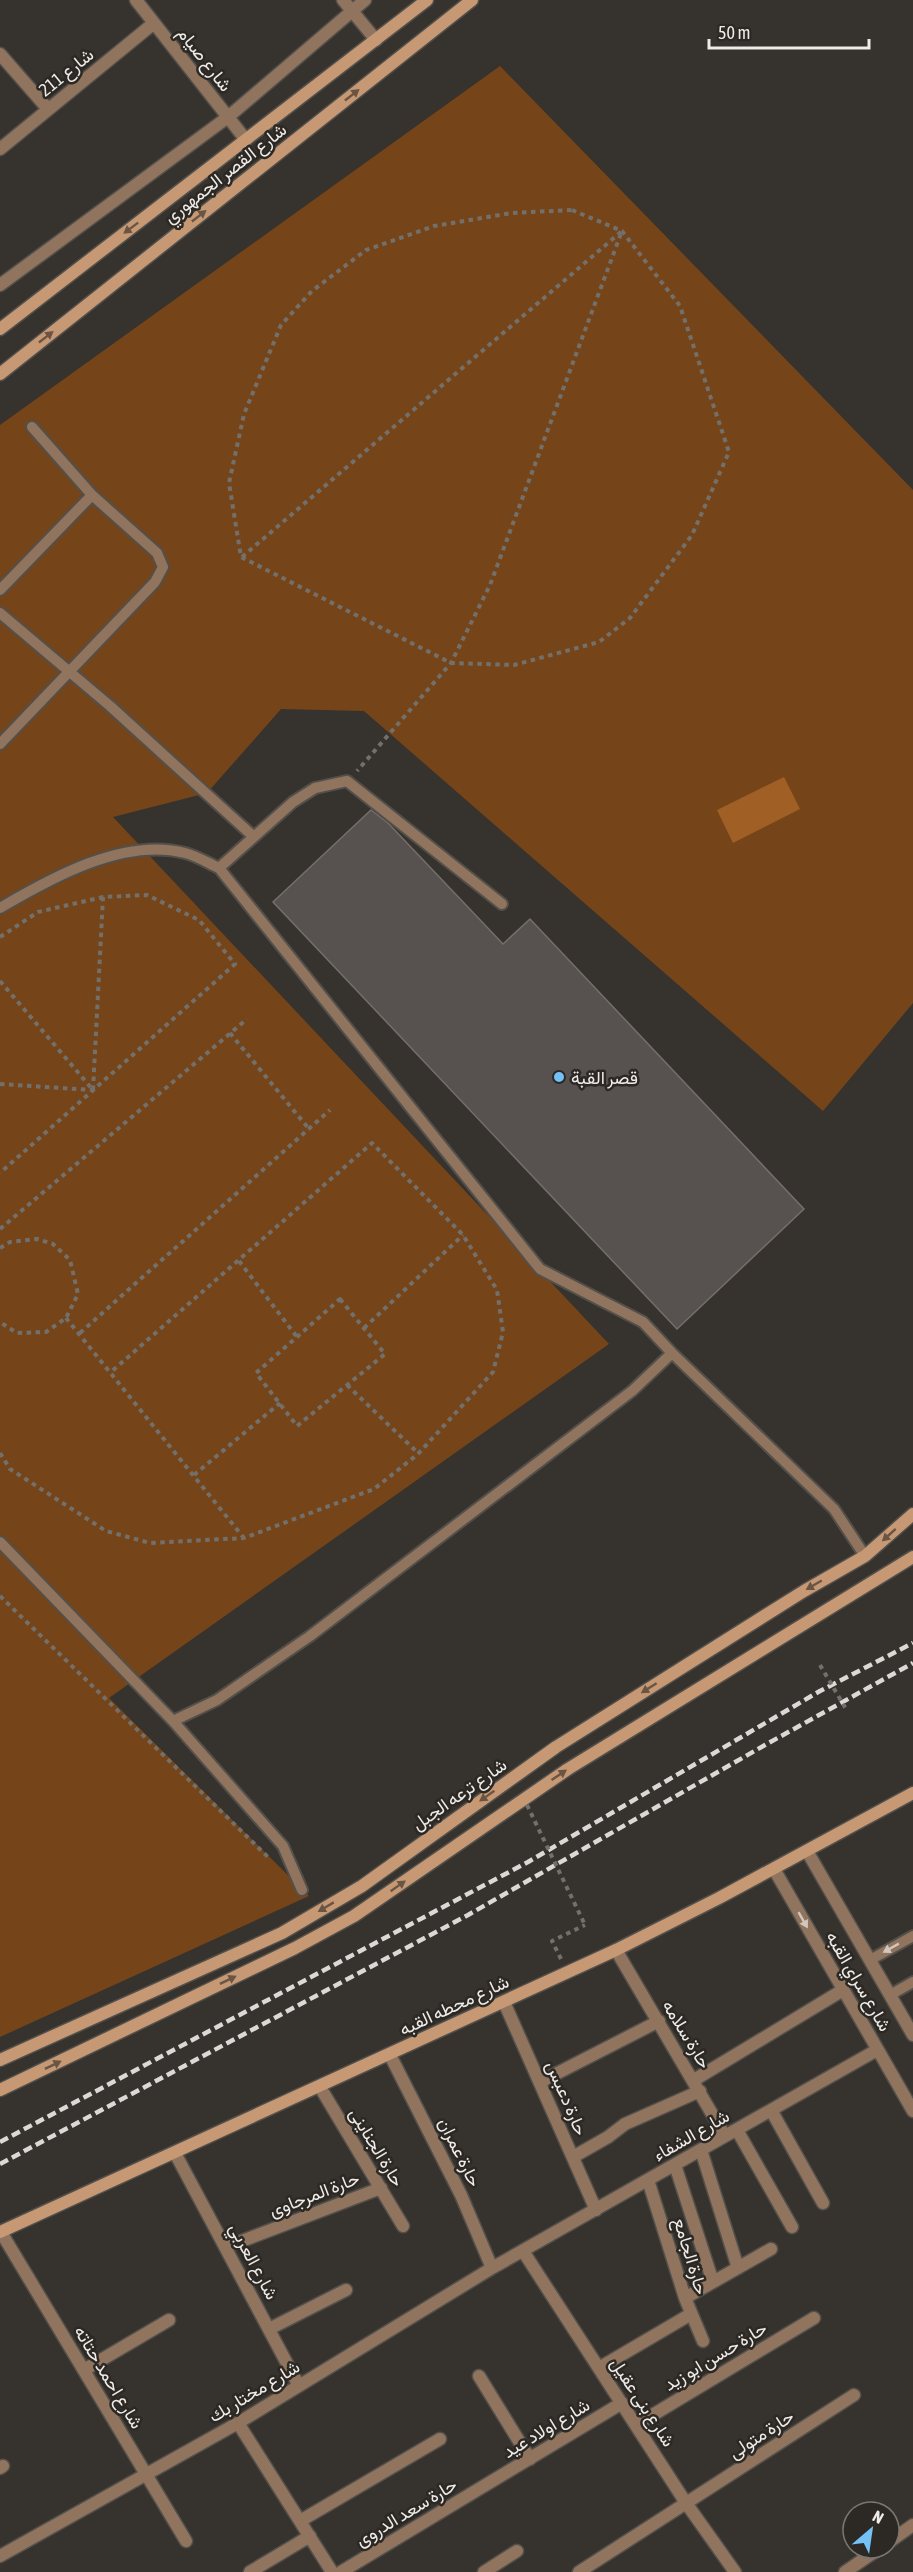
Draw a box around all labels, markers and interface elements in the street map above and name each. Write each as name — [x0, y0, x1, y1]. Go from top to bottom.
scale bar — [709, 12, 870, 50]
text: 50 m — [718, 22, 750, 43]
street label: شارع صيام — [172, 23, 237, 97]
street label: شارع 211 — [34, 44, 99, 102]
one-way arrow — [344, 90, 359, 102]
street label: شارع القصر الجمهوري — [160, 119, 294, 231]
one-way arrow — [191, 210, 207, 223]
one-way arrow — [123, 222, 139, 234]
one-way arrow — [38, 331, 54, 344]
place label: قصر القبة — [571, 1067, 638, 1089]
marker: قصر القبة — [552, 1070, 566, 1084]
one-way arrow — [882, 1528, 897, 1541]
one-way arrow — [805, 1580, 822, 1590]
one-way arrow — [641, 1683, 657, 1694]
street label: شارع ترعه الجبل — [408, 1754, 512, 1836]
one-way arrow — [551, 1770, 567, 1781]
one-way arrow — [479, 1790, 494, 1802]
one-way arrow — [390, 1880, 407, 1891]
one-way arrow — [318, 1902, 335, 1913]
one-way arrow — [798, 1912, 808, 1929]
street label: شارع سراي القبه — [818, 1927, 896, 2037]
one-way arrow — [883, 1943, 900, 1953]
street label: شارع محطه القبه — [396, 1970, 513, 2041]
one-way arrow — [220, 1976, 237, 1985]
street label: حارة سلامه — [657, 1996, 716, 2073]
street label: حارة دعبس — [541, 2058, 592, 2139]
one-way arrow — [44, 2060, 61, 2069]
street label: حارة الجناينى — [344, 2104, 409, 2191]
street label: شارع الشفاء — [649, 2105, 734, 2167]
street label: حارة عمران — [433, 2114, 486, 2190]
street label: حارة المرجاوى — [266, 2167, 363, 2222]
street label: حارة الجامع — [667, 2215, 713, 2297]
street label: شارع العربي — [221, 2219, 283, 2305]
street label: حارة حسن ابو زيد — [660, 2317, 771, 2396]
street label: شارع احمد حتاته — [68, 2322, 148, 2433]
street label: شارع بنى عقيل — [605, 2354, 680, 2451]
street label: شارع مختار بك — [205, 2356, 304, 2428]
street label: شارع اولاد عيد — [499, 2394, 594, 2464]
street label: حارة متولى — [725, 2405, 798, 2464]
street label: حارة سعد الدروى — [352, 2474, 461, 2551]
north arrow — [841, 2500, 901, 2560]
text: N — [870, 2507, 887, 2527]

